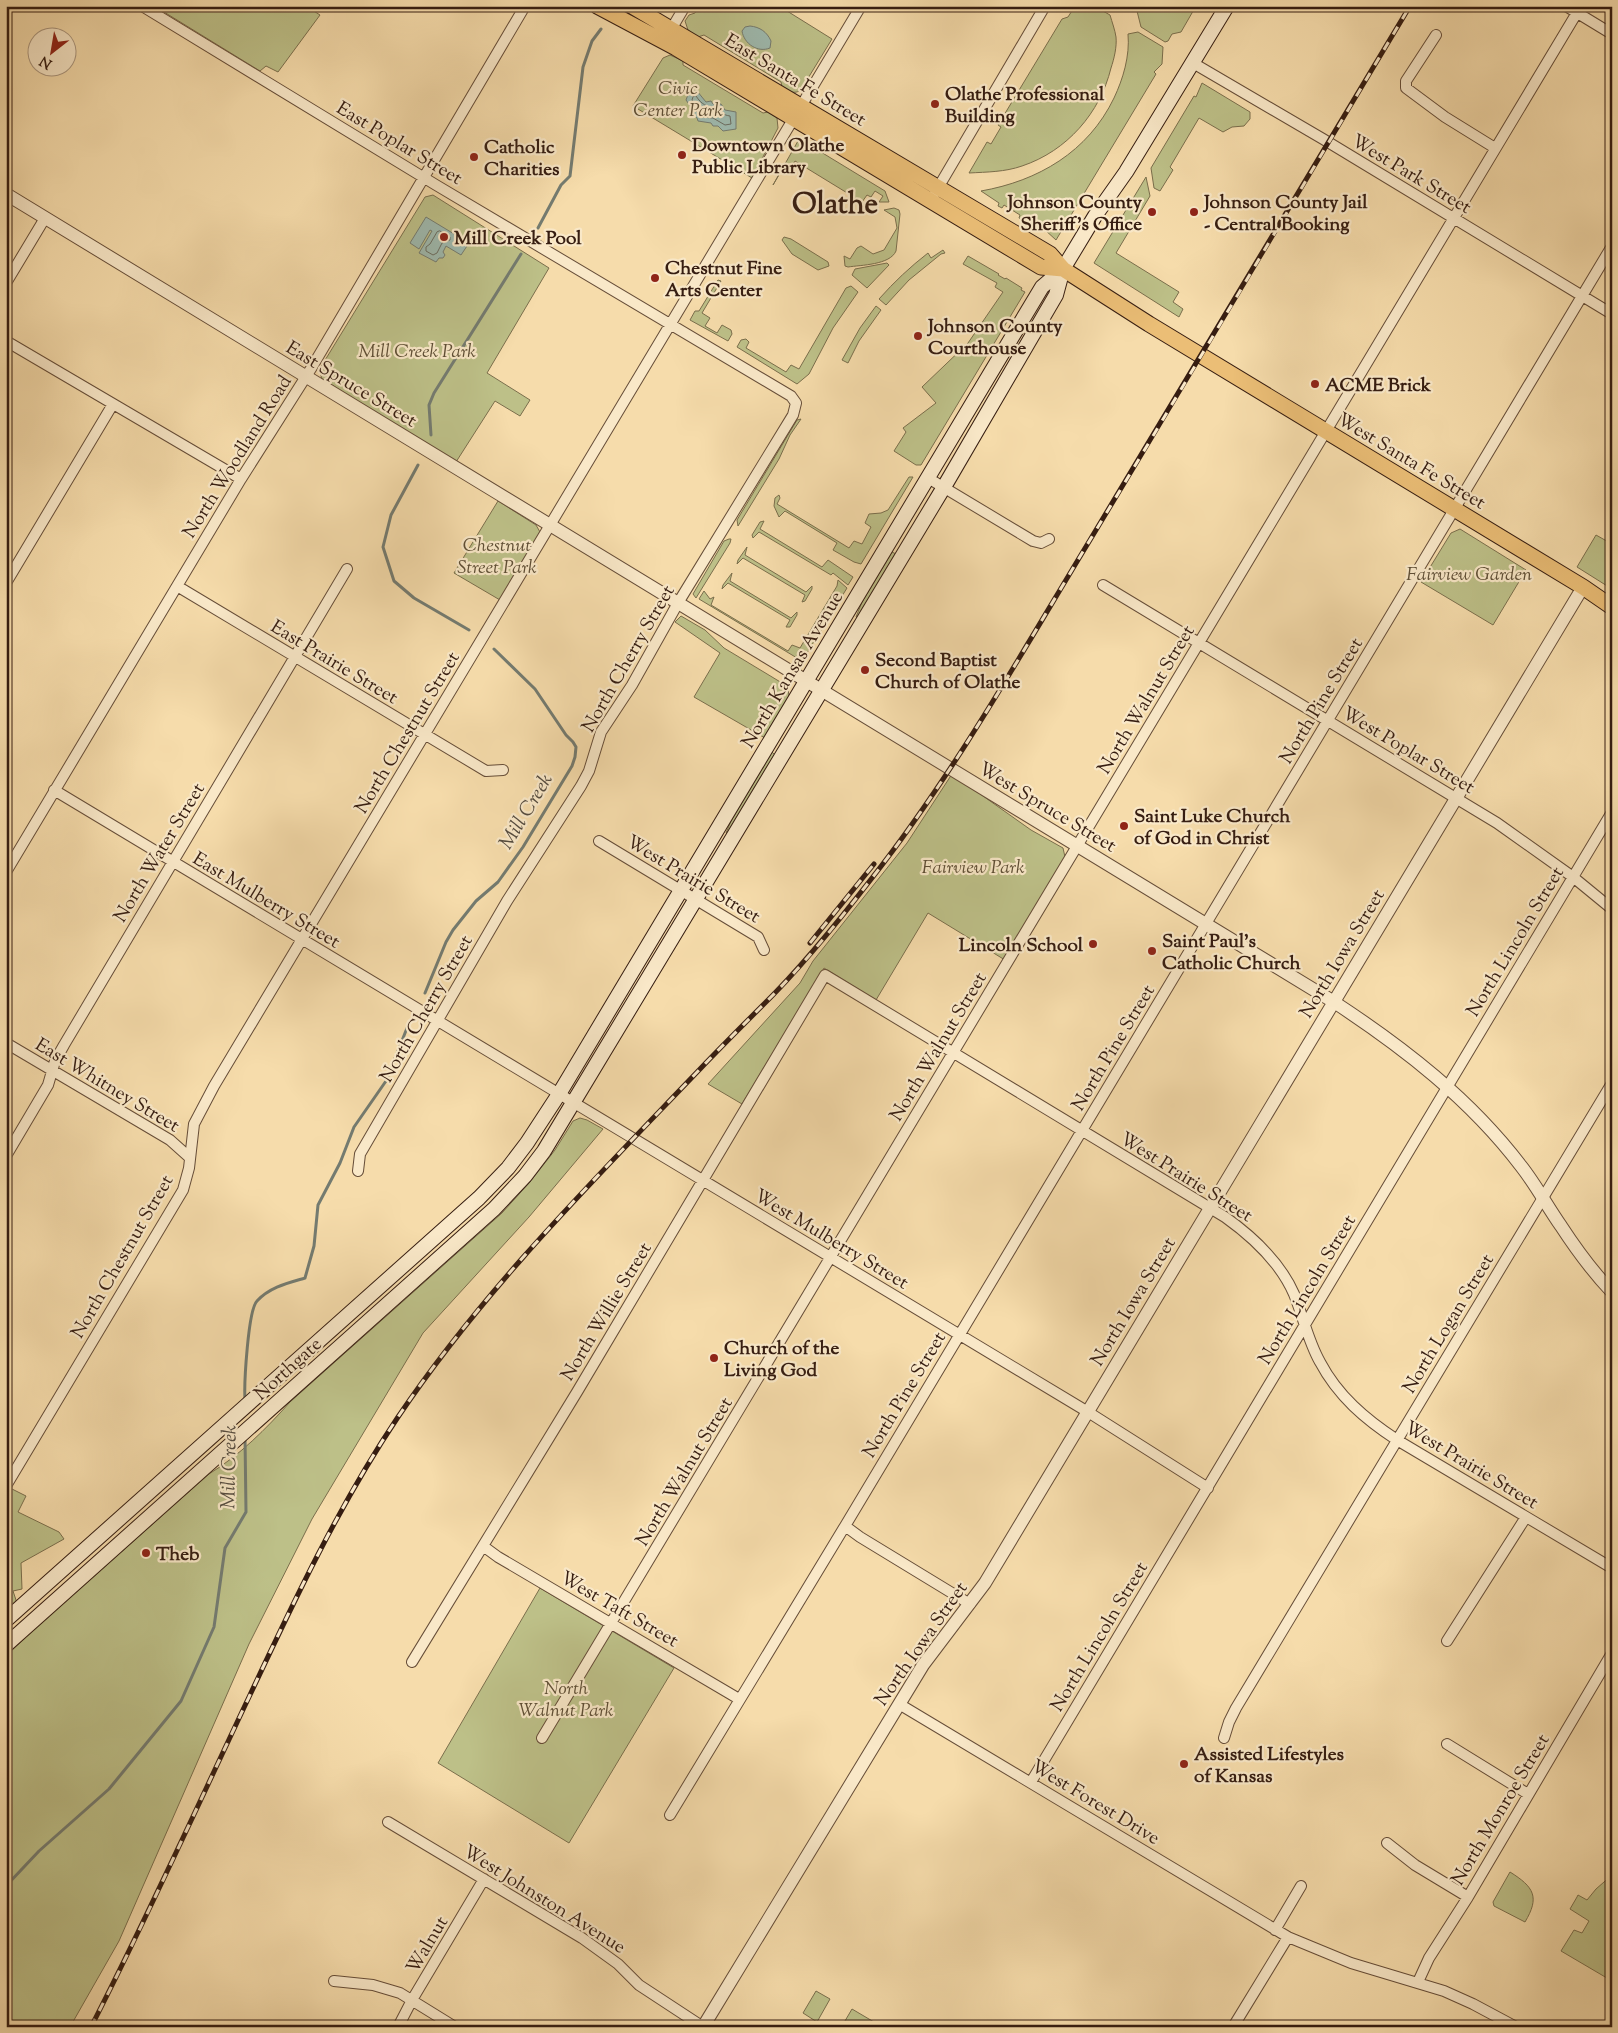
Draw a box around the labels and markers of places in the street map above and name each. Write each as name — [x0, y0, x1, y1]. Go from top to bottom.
place label: Olathe Professional Building — [945, 82, 1105, 131]
marker: Olathe Professional Building — [929, 98, 941, 110]
place label: Downtown Olathe Public Library — [692, 133, 845, 182]
place label: Catholic Charities — [484, 135, 560, 184]
marker: Downtown Olathe Public Library — [676, 149, 688, 161]
marker: Catholic Charities — [468, 151, 480, 163]
place label: Johnson County Sheriff's Office — [1006, 190, 1143, 239]
place label: Johnson County Jail - Central Booking — [1202, 190, 1368, 239]
marker: Johnson County Sheriff's Office — [1146, 206, 1158, 218]
marker: Johnson County Jail - Central Booking — [1188, 206, 1200, 218]
place label: Mill Creek Pool — [454, 226, 582, 253]
marker: Mill Creek Pool — [438, 231, 450, 243]
place label: Chestnut Fine Arts Center — [665, 256, 782, 305]
marker: Chestnut Fine Arts Center — [649, 272, 661, 284]
place label: Johnson County Courthouse — [926, 314, 1063, 363]
marker: Johnson County Courthouse — [912, 330, 924, 342]
place label: ACME Brick — [1325, 373, 1432, 400]
marker: ACME Brick — [1309, 378, 1321, 390]
place label: Second Baptist Church of Olathe — [875, 648, 1021, 697]
marker: Second Baptist Church of Olathe — [859, 664, 871, 676]
place label: Saint Luke Church of God in Christ — [1134, 804, 1291, 853]
marker: Saint Luke Church of God in Christ — [1118, 820, 1130, 832]
place label: Saint Paul's Catholic Church — [1162, 929, 1301, 978]
place label: Lincoln School — [959, 933, 1084, 960]
marker: Lincoln School — [1087, 938, 1099, 950]
marker: Saint Paul's Catholic Church — [1146, 945, 1158, 957]
place label: Church of the Living God — [724, 1336, 840, 1385]
marker: Church of the Living God — [708, 1352, 720, 1364]
place label: Theb — [156, 1542, 200, 1569]
marker: Theb — [140, 1547, 152, 1559]
place label: Assisted Lifestyles of Kansas — [1194, 1742, 1345, 1791]
marker: Assisted Lifestyles of Kansas — [1178, 1758, 1190, 1770]

